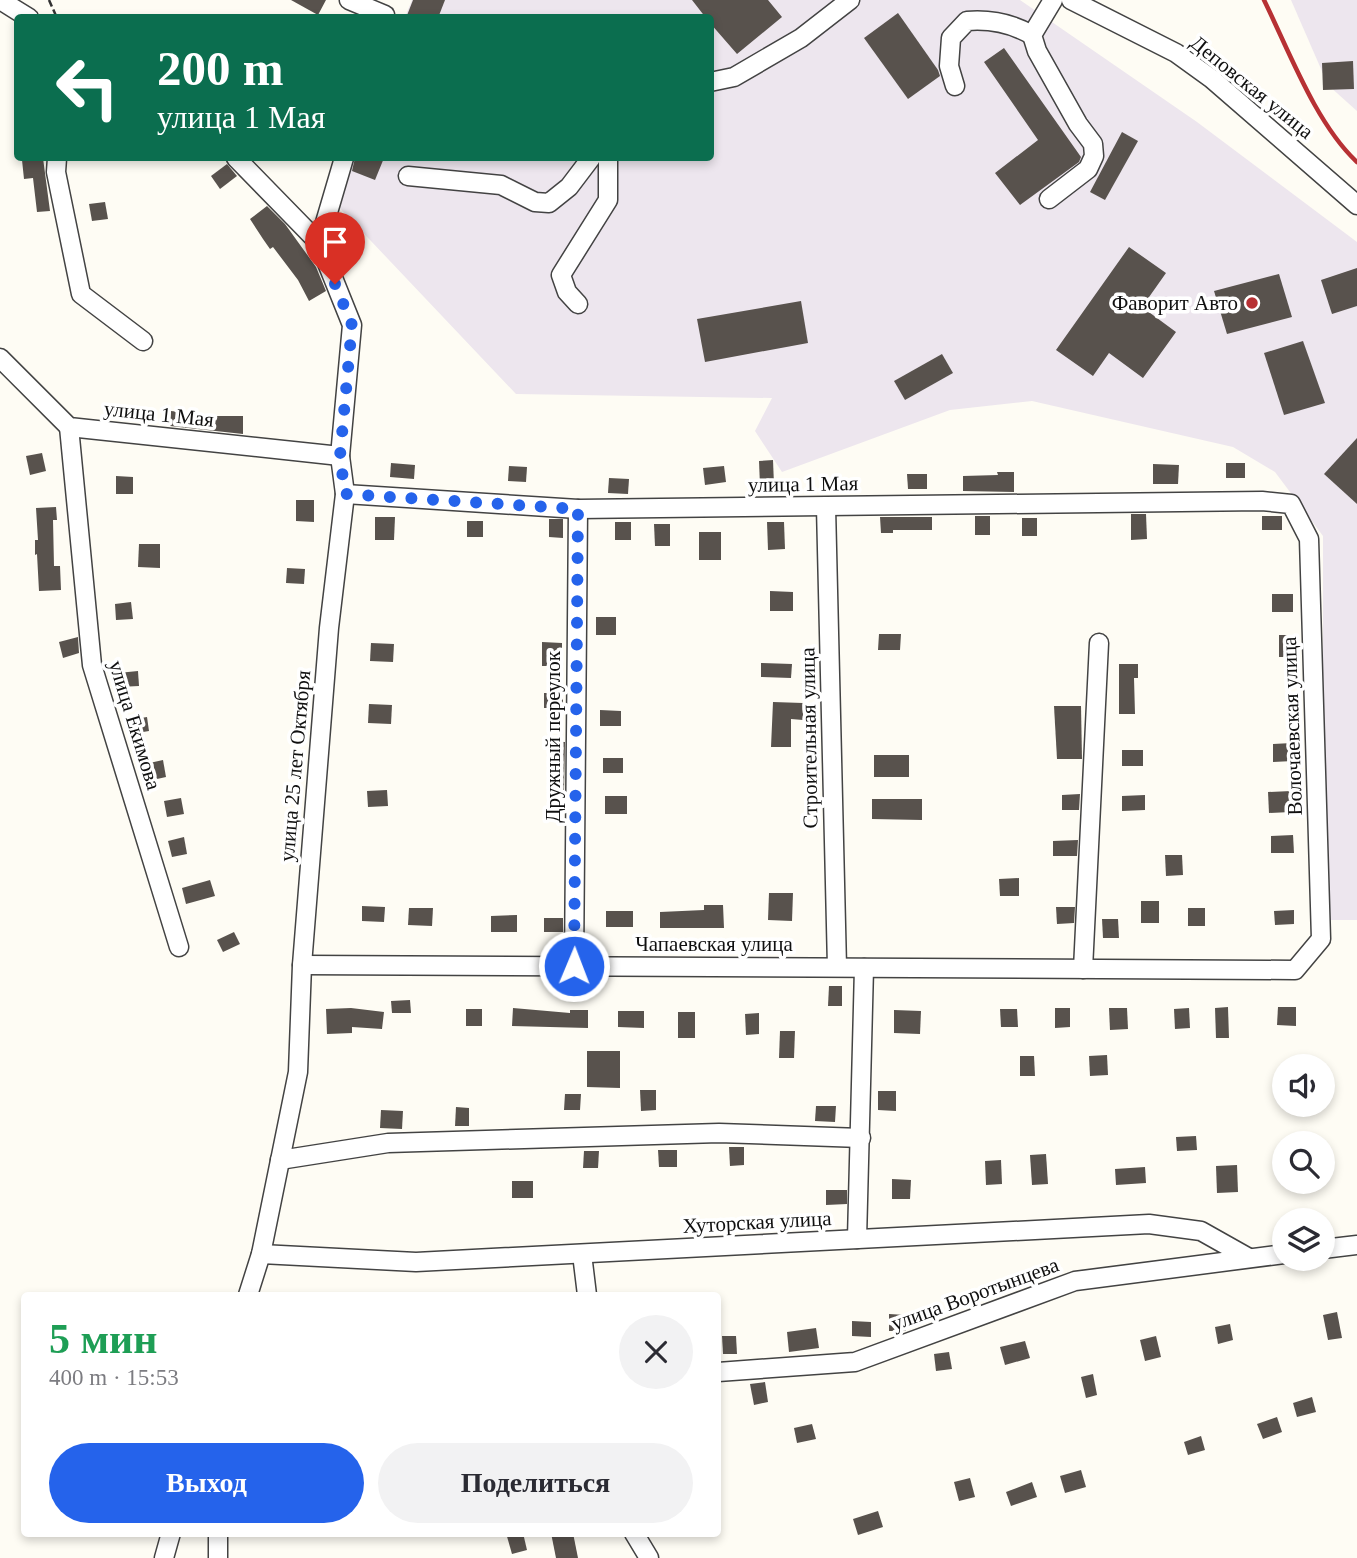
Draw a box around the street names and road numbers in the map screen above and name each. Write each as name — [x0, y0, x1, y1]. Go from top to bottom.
street label: Деповская улица — [1186, 30, 1319, 144]
street label: улица 1 Мая — [103, 396, 216, 432]
street label: улица 1 Мая — [748, 471, 859, 497]
street label: Волочаевская улица — [1277, 635, 1307, 816]
street label: Строительная улица — [795, 646, 823, 829]
street label: Дружный переулок — [541, 650, 565, 823]
street label: улица Екимова — [104, 657, 166, 793]
street label: улица 25 лет Октября — [275, 669, 315, 863]
street label: Чапаевская улица — [635, 932, 794, 956]
street label: Хуторская улица — [682, 1206, 833, 1238]
street label: улица Воротынцева — [888, 1252, 1063, 1335]

